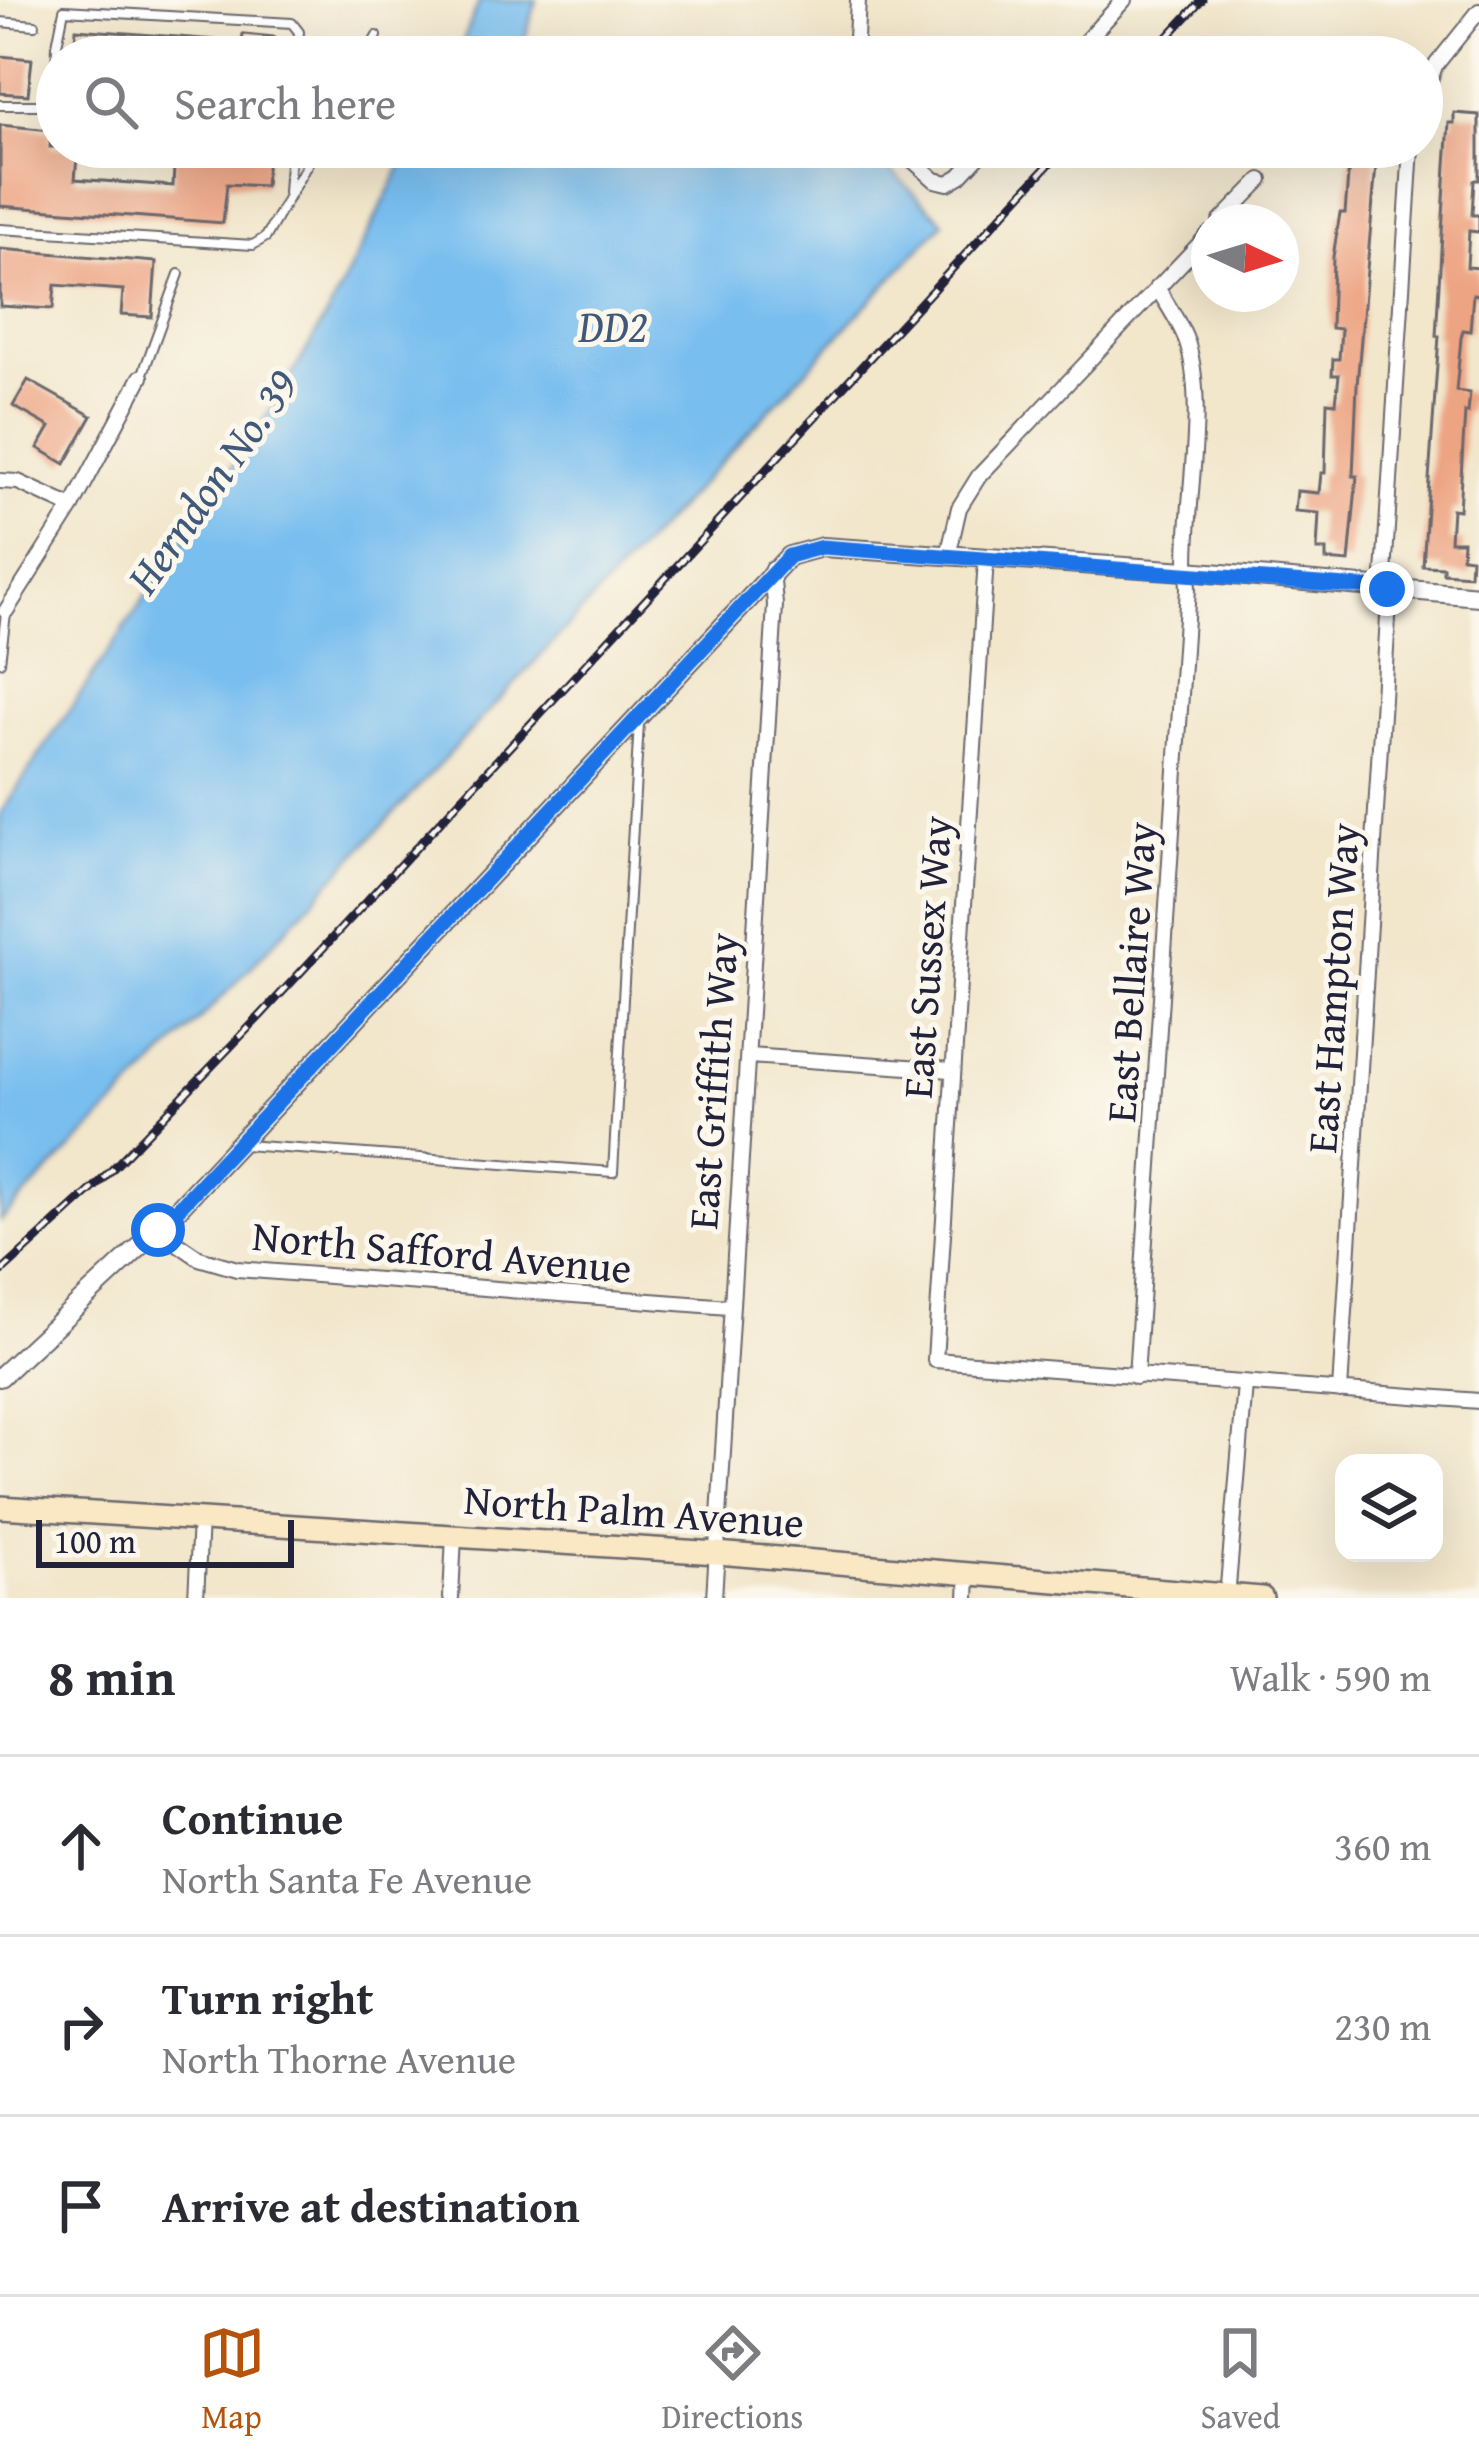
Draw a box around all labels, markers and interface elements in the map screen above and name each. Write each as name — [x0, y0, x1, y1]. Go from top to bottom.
search box — [36, 36, 1443, 168]
icon: search — [78, 69, 144, 135]
text: Search here — [174, 70, 396, 135]
north arrow — [1191, 204, 1299, 312]
water label: DD2 — [577, 293, 648, 358]
water label: Herndon No. 39 — [109, 355, 313, 607]
route end — [1360, 562, 1414, 616]
street label: East Sussex Way — [886, 814, 966, 1100]
street label: East Bellaire Way — [1089, 820, 1171, 1124]
street label: East Hampton Way — [1290, 821, 1374, 1155]
street label: East Griffith Way — [671, 931, 753, 1231]
route start — [131, 1203, 185, 1257]
street label: North Safford Avenue — [250, 1204, 634, 1298]
map controls — [1335, 1454, 1443, 1562]
button: layers — [1335, 1454, 1443, 1562]
street label: North Palm Avenue — [462, 1468, 806, 1552]
scale bar — [36, 1514, 294, 1567]
text: 100 m — [54, 1517, 136, 1565]
text: 8 min — [48, 1639, 175, 1714]
text: Walk · 590 m — [1230, 1648, 1431, 1705]
text: Continue — [162, 1785, 343, 1850]
icon: ahead — [48, 1813, 114, 1879]
text: 360 m — [1334, 1817, 1431, 1874]
text: North Santa Fe Avenue — [162, 1850, 532, 1907]
text: Turn right — [162, 1965, 374, 2030]
icon: right — [48, 1993, 114, 2059]
text: 230 m — [1334, 1997, 1431, 2054]
text: North Thorne Avenue — [162, 2030, 516, 2087]
icon: arrive — [48, 2173, 114, 2239]
text: Arrive at destination — [162, 2173, 580, 2238]
tab: Map — [199, 2320, 265, 2440]
tab: Directions — [662, 2320, 803, 2440]
tab: Saved — [1201, 2320, 1280, 2440]

